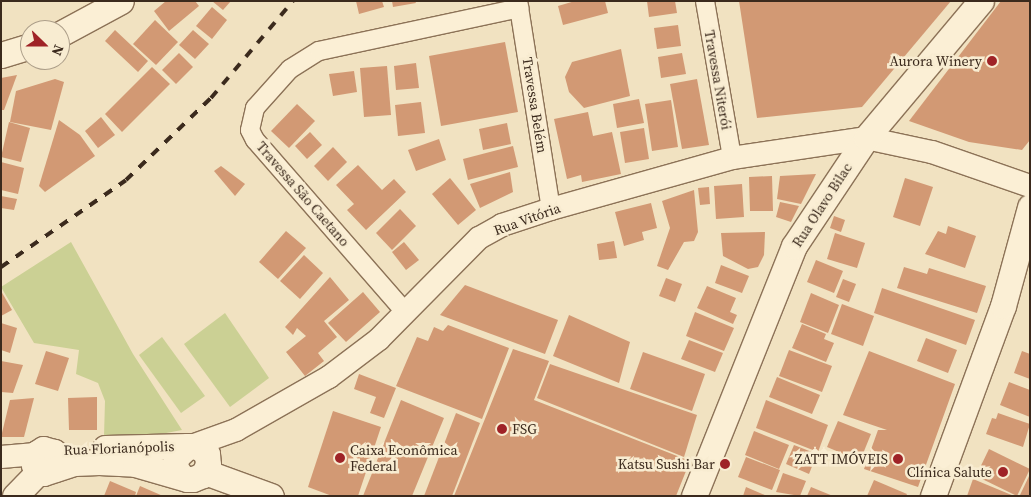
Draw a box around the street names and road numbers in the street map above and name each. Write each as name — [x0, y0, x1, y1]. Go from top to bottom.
street label: Travessa Niterói — [701, 29, 735, 131]
street label: Travessa Belém — [519, 56, 551, 154]
street label: Travessa São Caetano — [253, 138, 353, 250]
street label: Rua Olavo Bilac — [789, 160, 855, 250]
street label: Rua Vitória — [491, 199, 563, 239]
street label: Rua Florianópolis — [63, 438, 175, 458]

